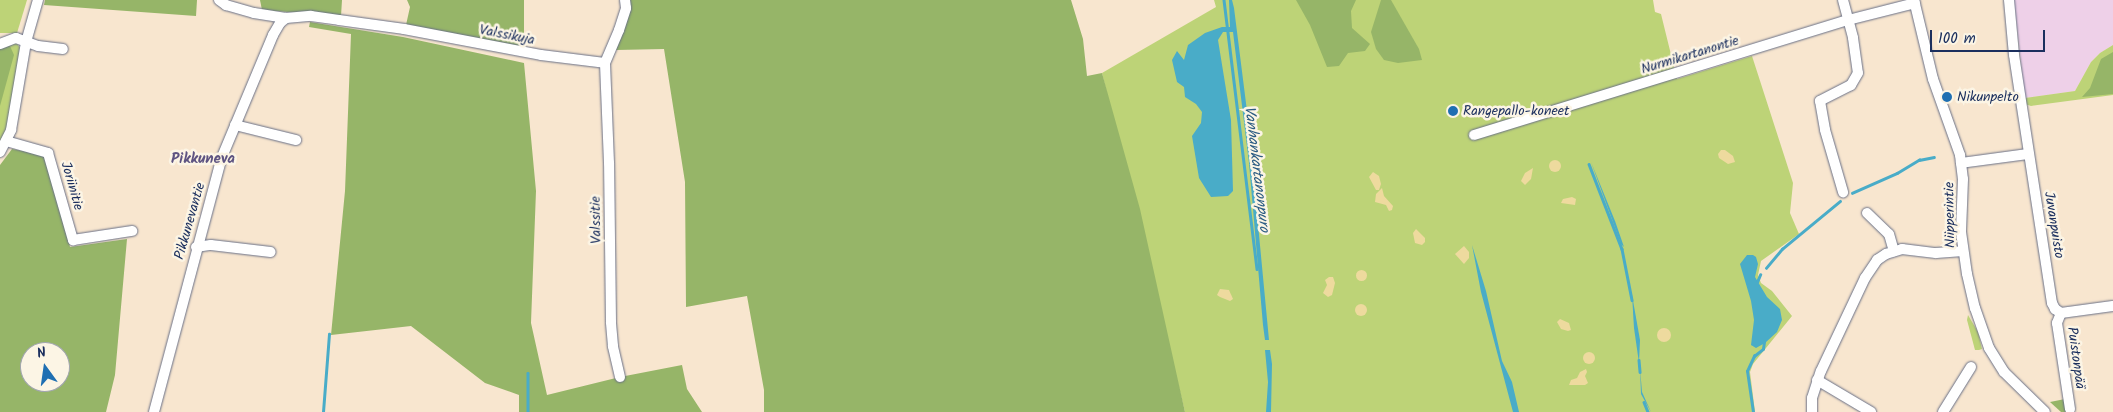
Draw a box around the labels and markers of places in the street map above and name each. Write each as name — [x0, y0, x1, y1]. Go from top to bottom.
place label: Nikunpelto — [1957, 89, 2019, 105]
marker: Nikunpelto — [1941, 91, 1953, 103]
place label: Rangepallo-koneet — [1463, 103, 1569, 119]
marker: Rangepallo-koneet — [1447, 105, 1459, 117]

